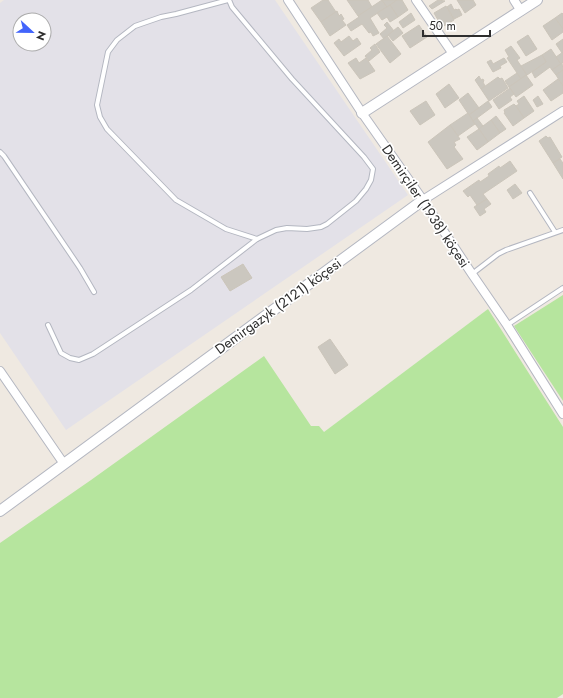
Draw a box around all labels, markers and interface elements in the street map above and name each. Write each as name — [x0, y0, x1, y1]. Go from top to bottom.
north arrow — [12, 12, 52, 52]
scale bar — [423, 12, 490, 38]
text: 50 m — [429, 17, 456, 35]
text: N — [32, 29, 50, 43]
street label: Demirçiler (1938) köçesi — [377, 140, 475, 272]
street label: Demirgazyk (2121) köçesi — [211, 253, 345, 359]

